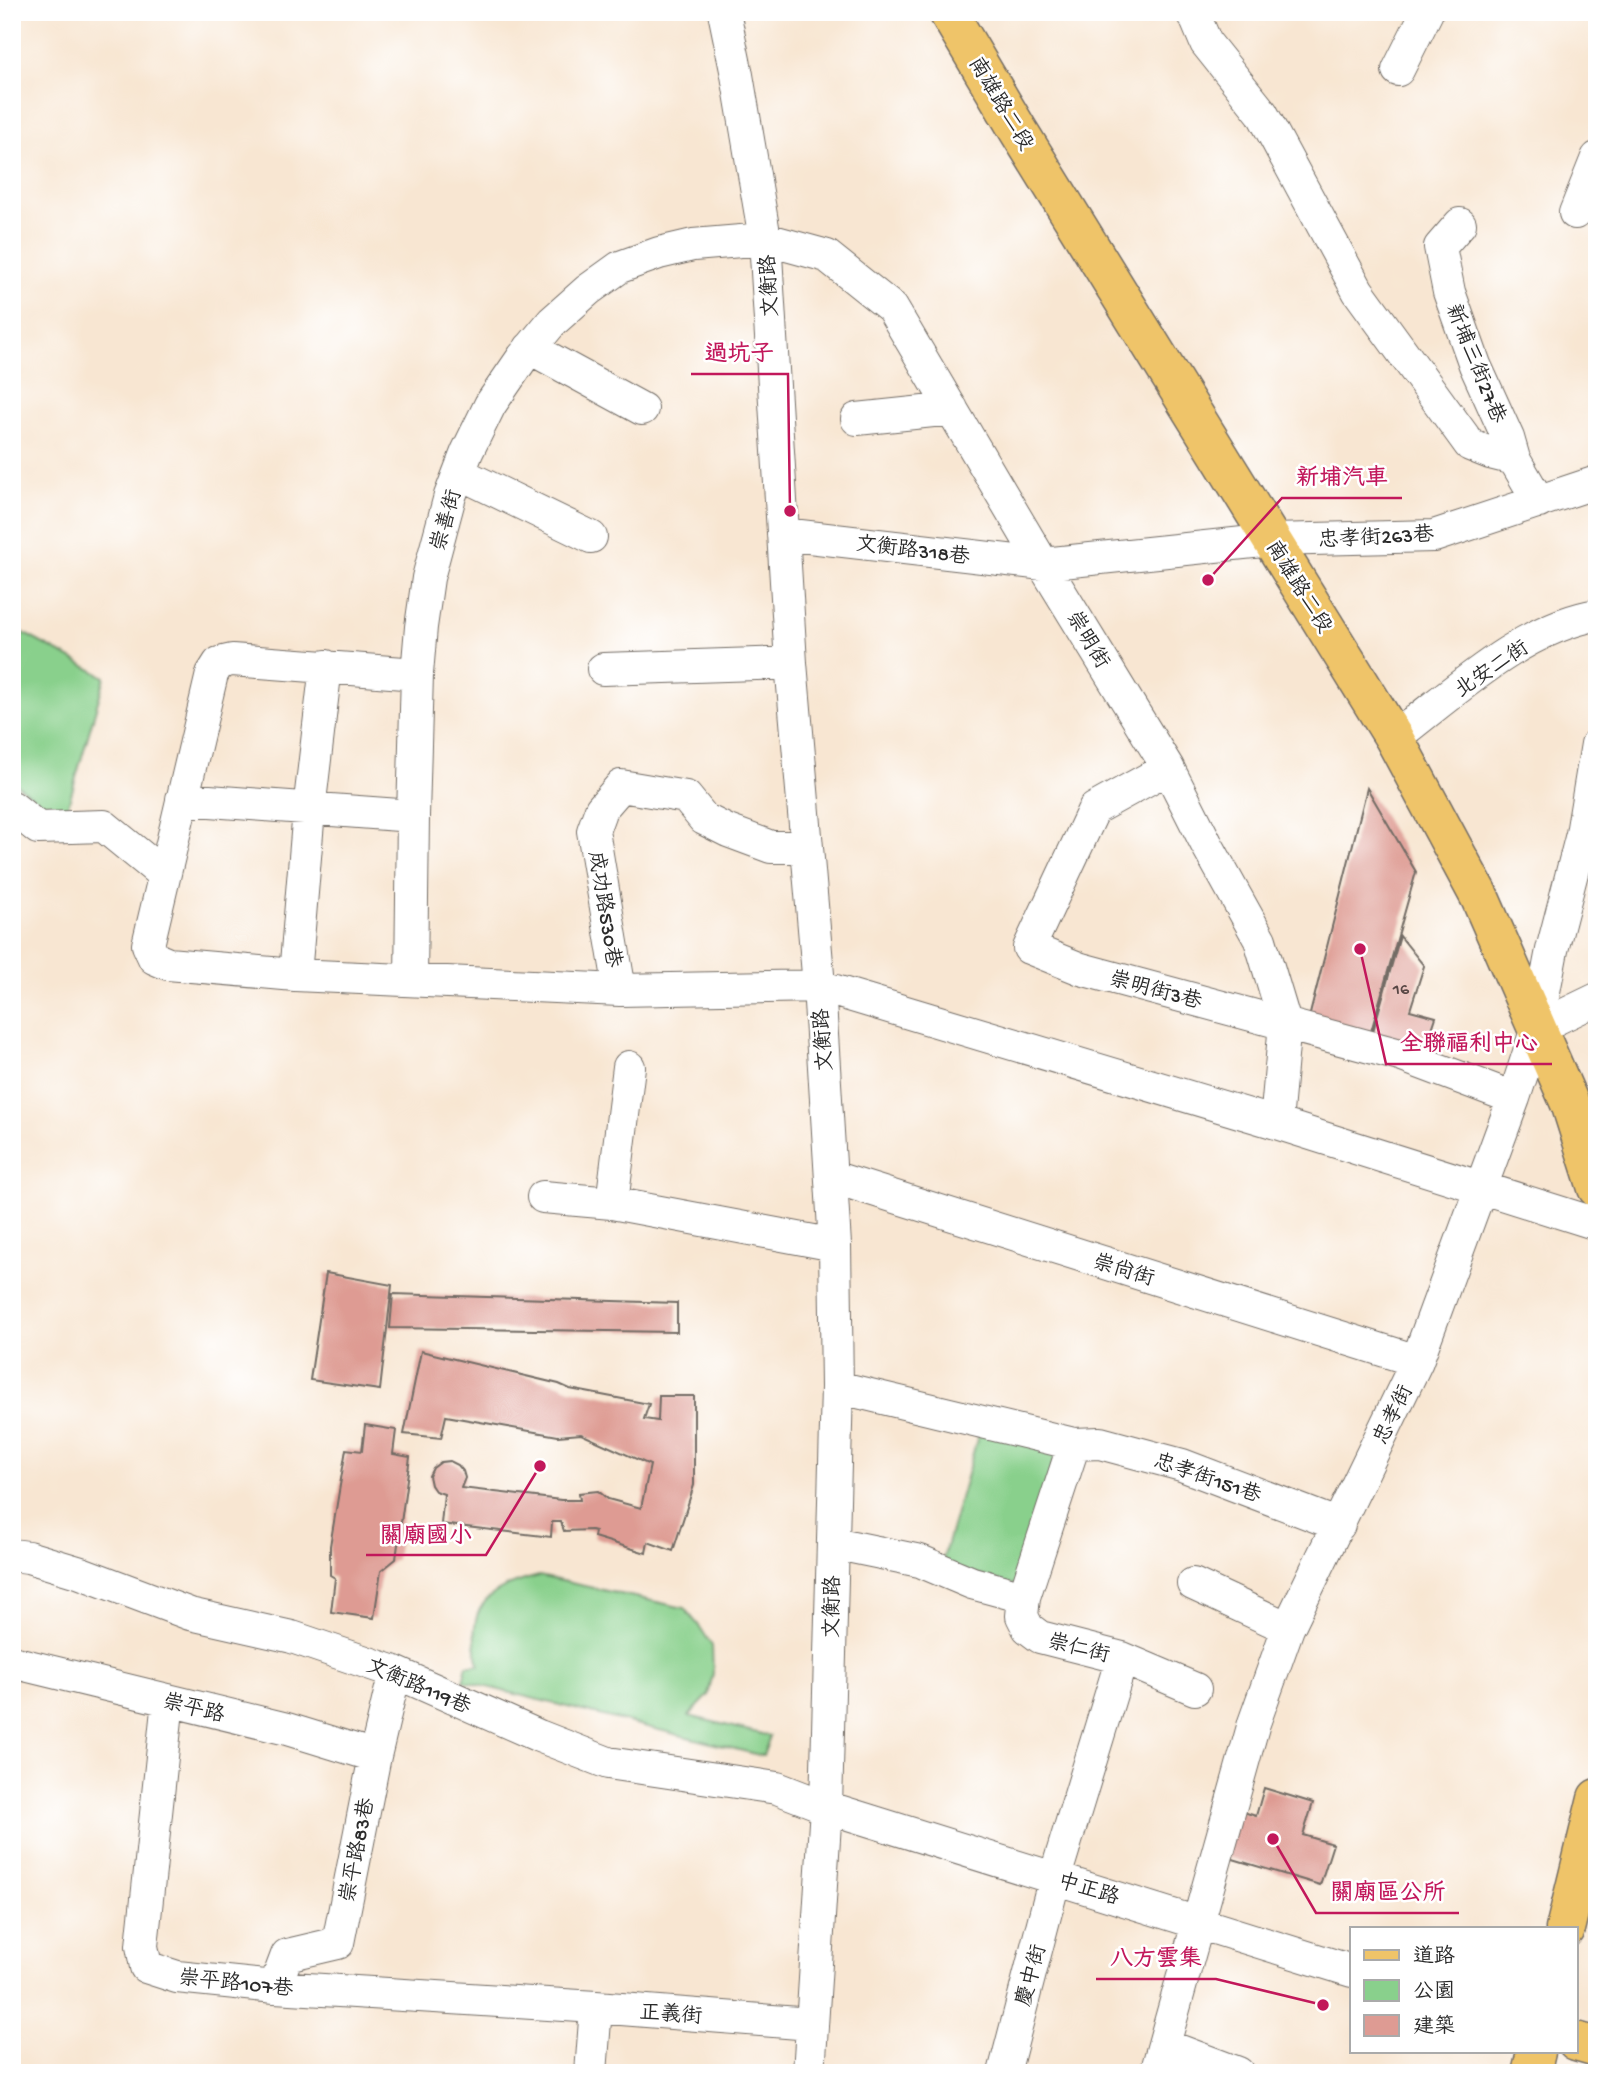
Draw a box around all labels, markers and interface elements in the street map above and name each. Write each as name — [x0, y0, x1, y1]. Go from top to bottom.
street label: 南雄路二段 — [961, 52, 1038, 156]
street label: 文衡路 — [755, 254, 786, 318]
street label: 新埔三街27巷 — [1439, 300, 1511, 428]
callout: 過坑子 — [691, 330, 788, 374]
text: 過坑子 — [705, 341, 774, 369]
callout: 新埔汽車 — [1282, 454, 1402, 498]
text: 新埔汽車 — [1296, 464, 1388, 493]
street label: 崇善街 — [426, 487, 469, 555]
street label: 忠孝街263巷 — [1318, 522, 1435, 555]
street label: 文衡路318巷 — [854, 531, 971, 572]
street label: 南雄路二段 — [1259, 536, 1337, 639]
street label: 崇明街 — [1059, 606, 1115, 674]
street label: 北安二街 — [1450, 635, 1535, 705]
street label: 成功路530巷 — [581, 849, 626, 970]
street label: 崇明街3巷 — [1106, 966, 1205, 1017]
house number: 16 — [1392, 980, 1410, 1001]
street label: 文衡路 — [809, 1007, 840, 1072]
callout: 全聯福利中心 — [1386, 1020, 1552, 1064]
text: 全聯福利中心 — [1400, 1030, 1538, 1059]
street label: 崇尚街 — [1089, 1249, 1157, 1294]
street label: 忠孝街 — [1368, 1381, 1420, 1449]
street label: 忠孝街151巷 — [1150, 1448, 1265, 1510]
callout: 關廟國小 — [366, 1511, 486, 1555]
text: 關廟國小 — [380, 1522, 472, 1551]
street label: 文衡路 — [819, 1575, 848, 1639]
street label: 崇仁街 — [1045, 1629, 1112, 1670]
street label: 文衡路119巷 — [361, 1653, 475, 1722]
street label: 崇平路 — [160, 1689, 227, 1730]
street label: 崇平路83巷 — [335, 1796, 382, 1905]
street label: 中正路 — [1054, 1868, 1122, 1913]
callout: 關廟區公所 — [1316, 1869, 1459, 1913]
text: 關廟區公所 — [1331, 1879, 1446, 1908]
legend — [1350, 1927, 1578, 2054]
callout: 八方雲集 — [1096, 1935, 1216, 1979]
street label: 慶中街 — [1011, 1942, 1054, 2010]
text: 道路 — [1413, 1944, 1455, 1971]
text: 八方雲集 — [1110, 1946, 1202, 1974]
street label: 崇平路107巷 — [177, 1965, 294, 2004]
text: 公園 — [1413, 1980, 1455, 2006]
street label: 正義街 — [638, 2000, 703, 2031]
text: 建築 — [1413, 2014, 1455, 2041]

